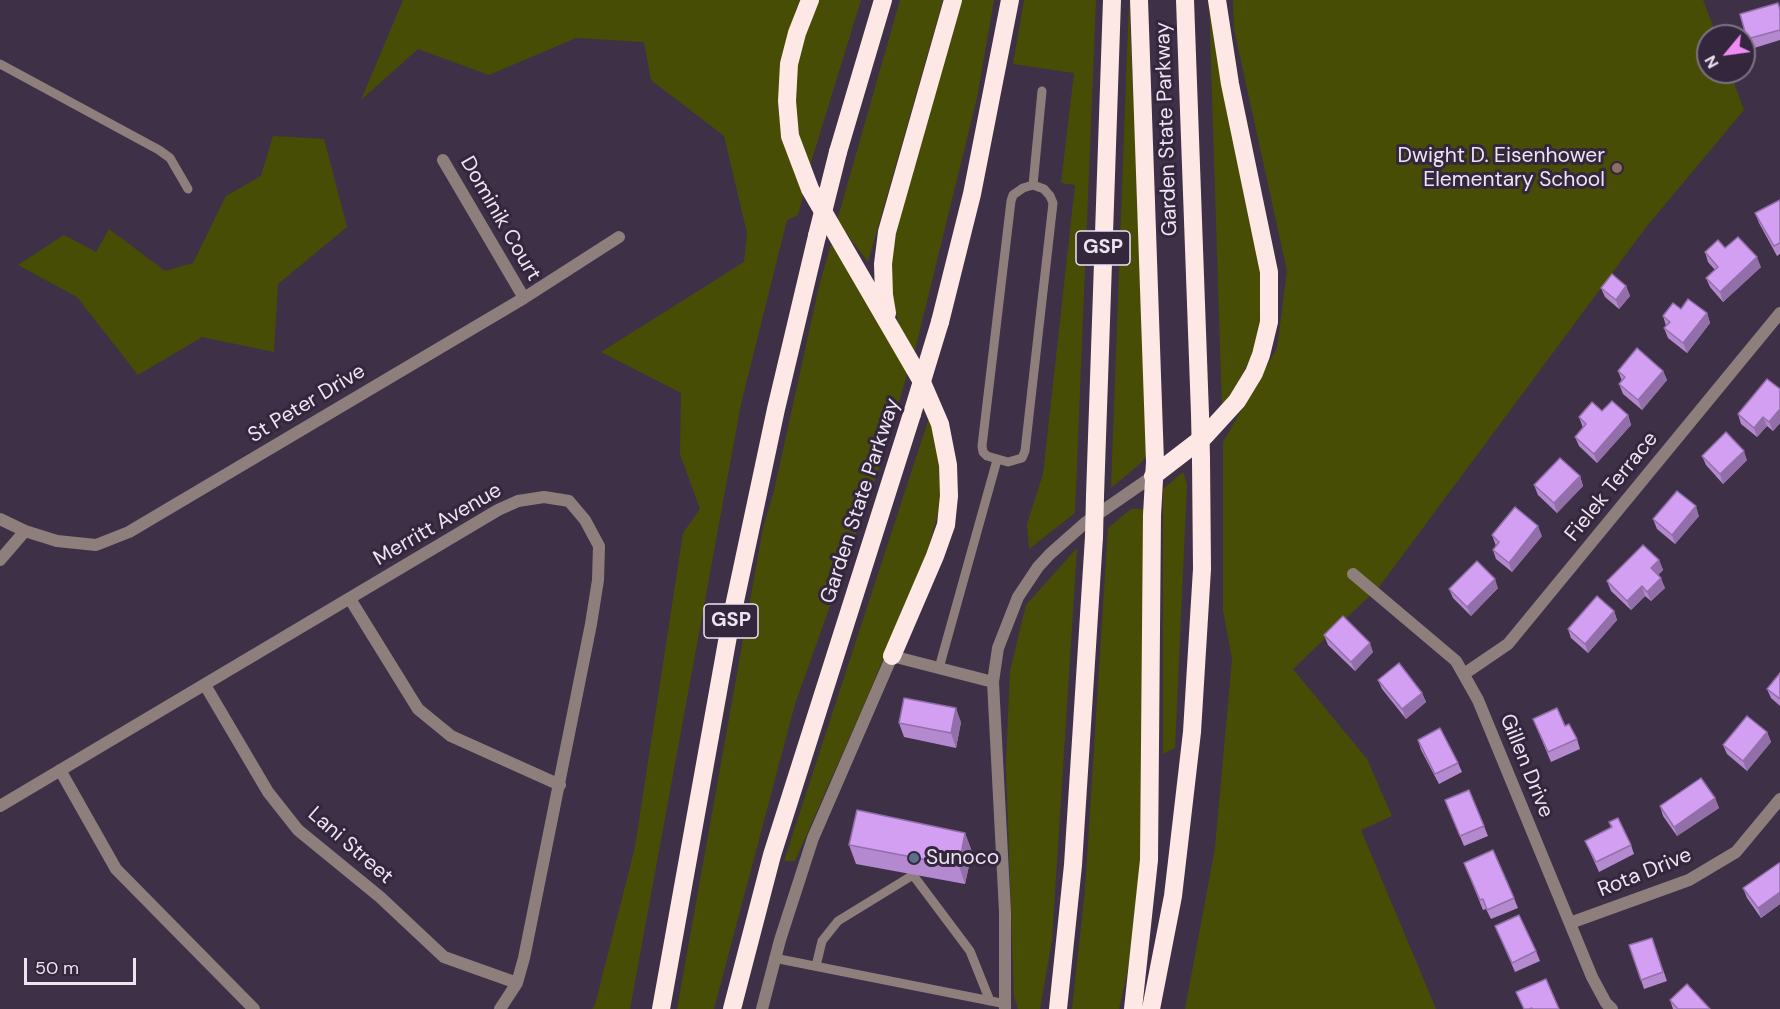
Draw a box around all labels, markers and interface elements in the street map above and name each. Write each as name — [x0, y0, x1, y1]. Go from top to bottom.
street label: Garden State Parkway — [1151, 21, 1183, 237]
north arrow — [1696, 24, 1756, 84]
text: N — [1700, 52, 1724, 72]
place label: Dwight D. Eisenhower Elementary School — [1397, 143, 1605, 193]
street label: Dominik Court — [454, 152, 546, 286]
marker: Dwight D. Eisenhower Elementary School — [1610, 161, 1624, 175]
road number: GSP — [1076, 231, 1130, 265]
street label: St Peter Drive — [244, 359, 370, 449]
street label: Garden State Parkway — [816, 395, 906, 607]
street label: Fielek Terrace — [1560, 427, 1664, 547]
street label: Merritt Avenue — [370, 478, 506, 572]
road number: GSP — [704, 604, 758, 638]
street label: Gillen Drive — [1494, 710, 1558, 822]
street label: Lani Street — [302, 802, 398, 890]
street label: Rota Drive — [1594, 843, 1696, 903]
place label: Sunoco — [926, 845, 999, 871]
marker: Sunoco — [907, 851, 921, 865]
scale bar — [27, 946, 140, 984]
text: 50 m — [35, 956, 79, 980]

